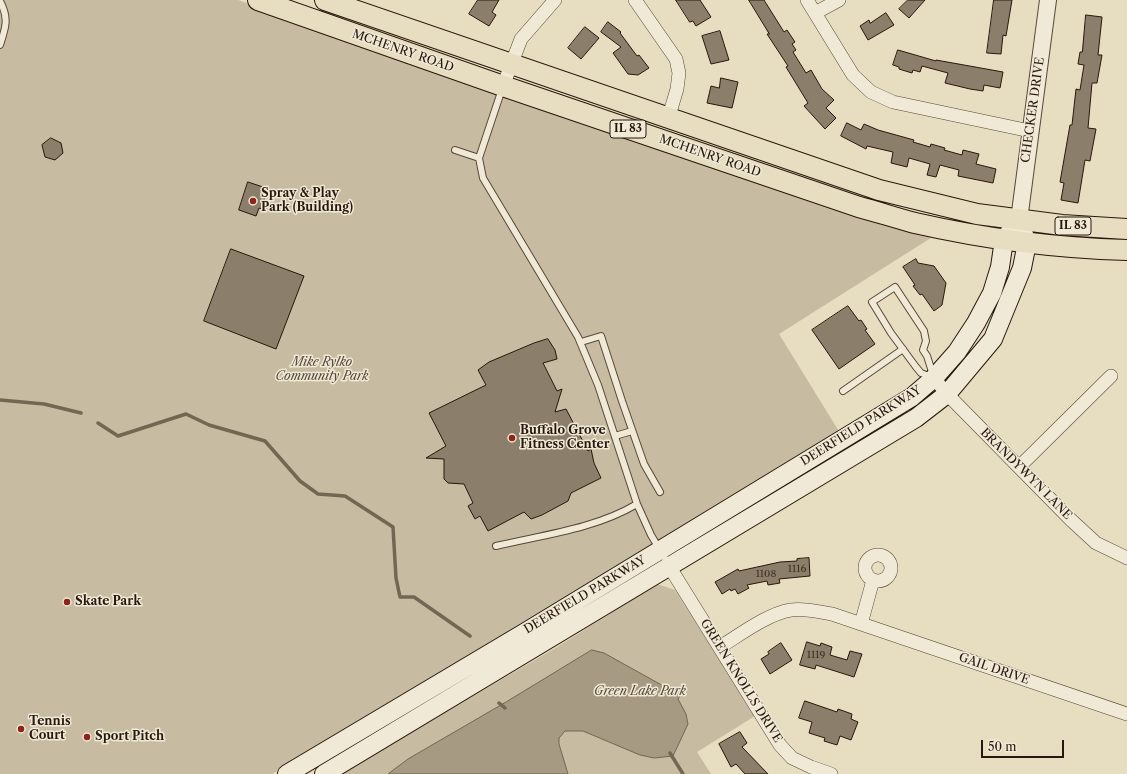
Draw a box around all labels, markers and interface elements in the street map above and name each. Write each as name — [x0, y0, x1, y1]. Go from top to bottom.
street label: MCHENRY ROAD — [350, 27, 456, 75]
street label: CHECKER DRIVE — [1018, 56, 1048, 164]
road number: IL 83 — [610, 120, 646, 138]
street label: MCHENRY ROAD — [657, 132, 763, 180]
place label: Spray & Play Park (Building) — [261, 187, 353, 215]
marker: Spray & Play Park (Building) — [248, 196, 258, 206]
road number: IL 83 — [1055, 217, 1091, 235]
park label: Mike Rylko Community Park — [275, 356, 369, 384]
street label: DEERFIELD PARKWAY — [798, 383, 924, 469]
place label: Buffalo Grove Fitness Center — [520, 424, 610, 452]
street label: BRANDYWYN LANE — [977, 425, 1075, 523]
marker: Buffalo Grove Fitness Center — [507, 433, 517, 443]
street label: DEERFIELD PARKWAY — [522, 553, 648, 637]
house number: 1116 — [788, 563, 806, 575]
house number: 1108 — [756, 568, 776, 580]
place label: Skate Park — [75, 595, 141, 609]
marker: Skate Park — [62, 597, 72, 607]
street label: GREEN KNOLLS DRIVE — [697, 617, 785, 745]
house number: 1119 — [807, 649, 825, 661]
street label: GAIL DRIVE — [957, 650, 1031, 688]
park label: Green Lake Park — [594, 685, 686, 699]
place label: Tennis Court — [29, 715, 71, 743]
marker: Tennis Court — [16, 724, 26, 734]
place label: Sport Pitch — [95, 730, 164, 744]
marker: Sport Pitch — [82, 732, 92, 742]
scale bar — [983, 732, 1066, 758]
text: 50 m — [988, 739, 1017, 754]

